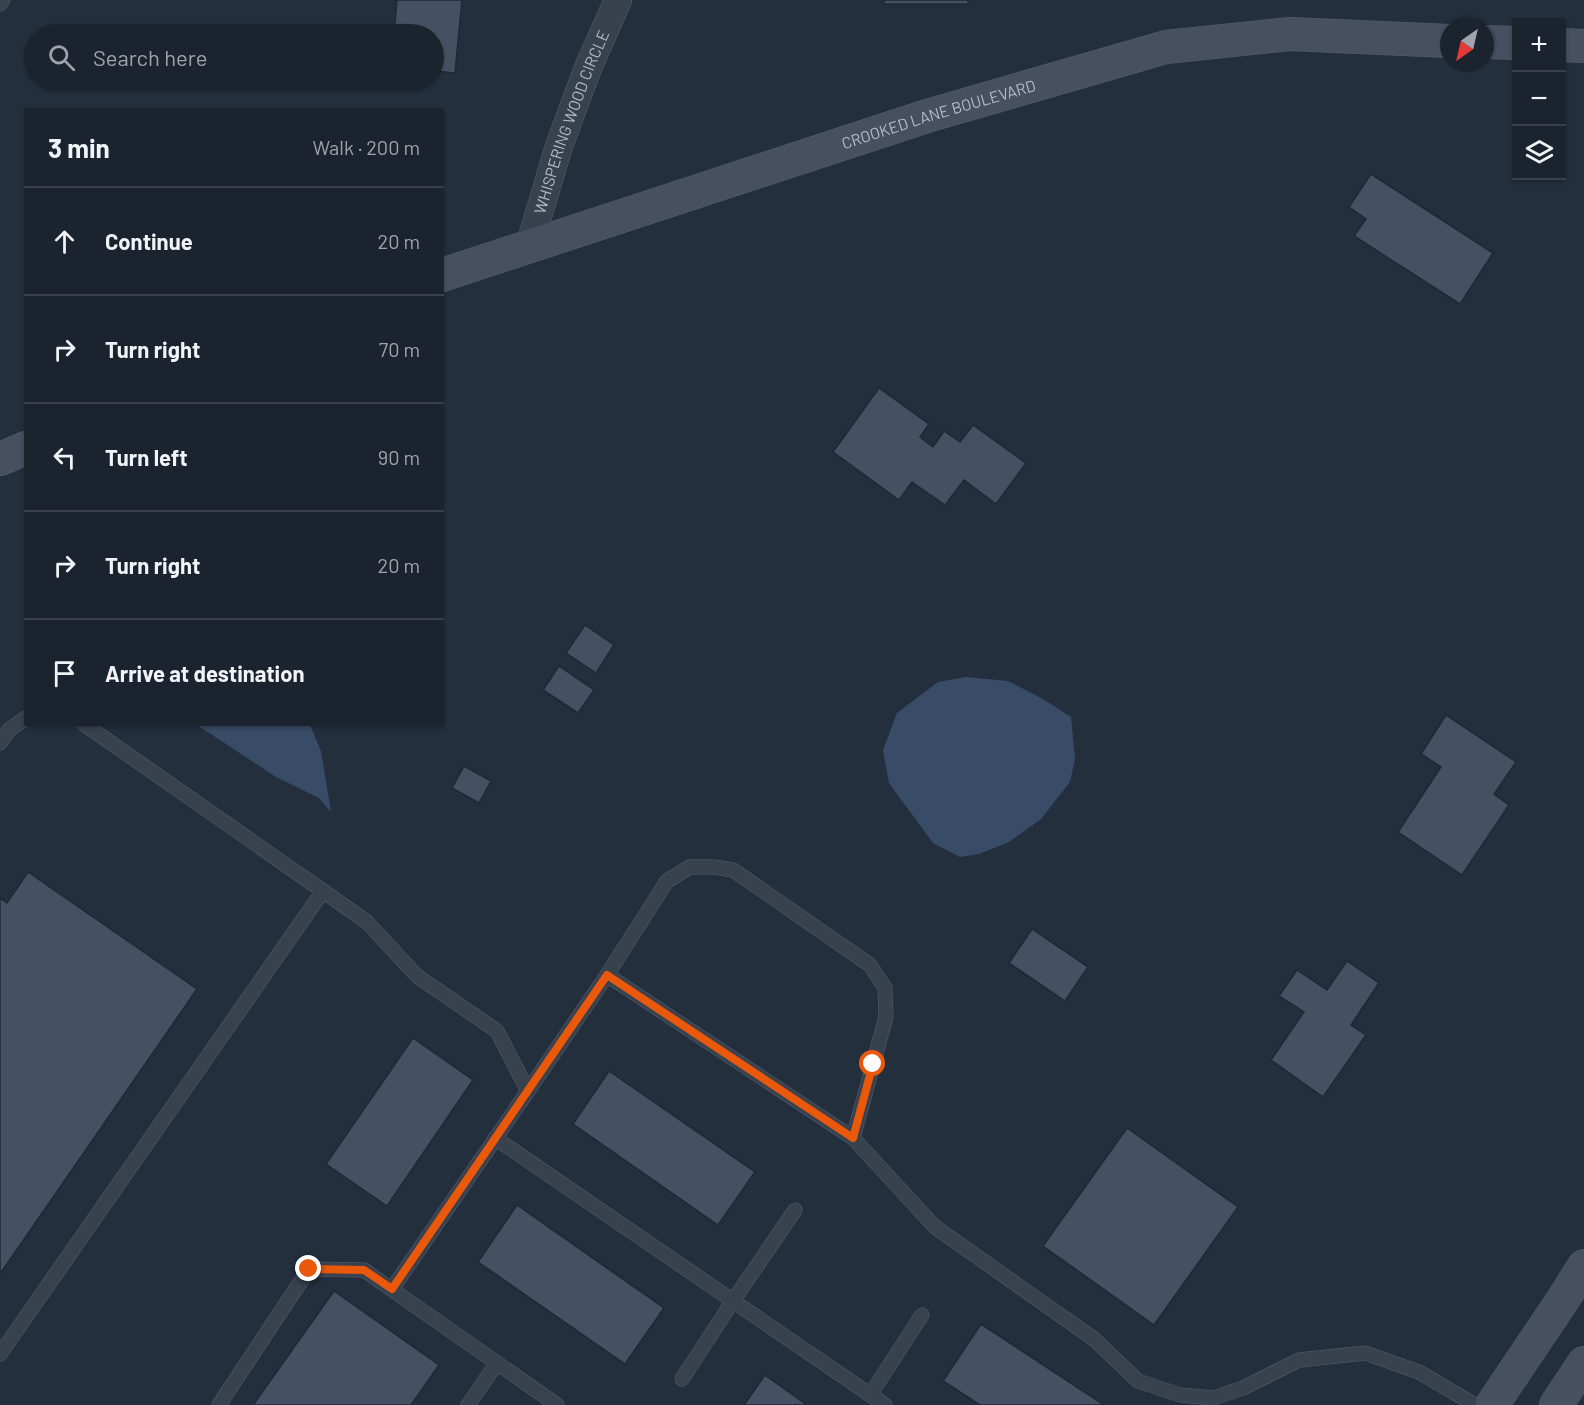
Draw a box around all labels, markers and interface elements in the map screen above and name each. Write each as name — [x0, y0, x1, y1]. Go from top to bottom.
north arrow — [1440, 18, 1494, 72]
map controls — [1512, 18, 1566, 180]
button: + — [1512, 18, 1566, 72]
search box — [24, 24, 444, 90]
street label: WHISPERING WOOD CIRCLE — [529, 27, 613, 216]
icon: search — [45, 41, 78, 74]
text: Search here — [93, 44, 207, 70]
button: − — [1512, 72, 1566, 126]
street label: CROOKED LANE BOULEVARD — [839, 75, 1038, 152]
button: layers — [1512, 126, 1566, 180]
text: 3 min — [48, 132, 110, 163]
text: Walk · 200 m — [312, 135, 420, 159]
icon: ahead — [48, 225, 81, 258]
text: Continue — [105, 228, 193, 254]
text: 20 m — [377, 229, 420, 253]
icon: right — [48, 333, 81, 366]
text: Turn right — [105, 336, 200, 362]
text: 70 m — [379, 337, 420, 361]
icon: left — [48, 441, 81, 474]
text: Turn left — [105, 444, 188, 470]
text: 90 m — [378, 445, 420, 469]
icon: right — [48, 549, 81, 582]
text: Turn right — [105, 552, 200, 578]
text: 20 m — [377, 553, 420, 577]
icon: arrive — [48, 657, 81, 690]
text: Arrive at destination — [105, 660, 304, 686]
route start — [859, 1050, 885, 1076]
route end — [295, 1255, 321, 1281]

